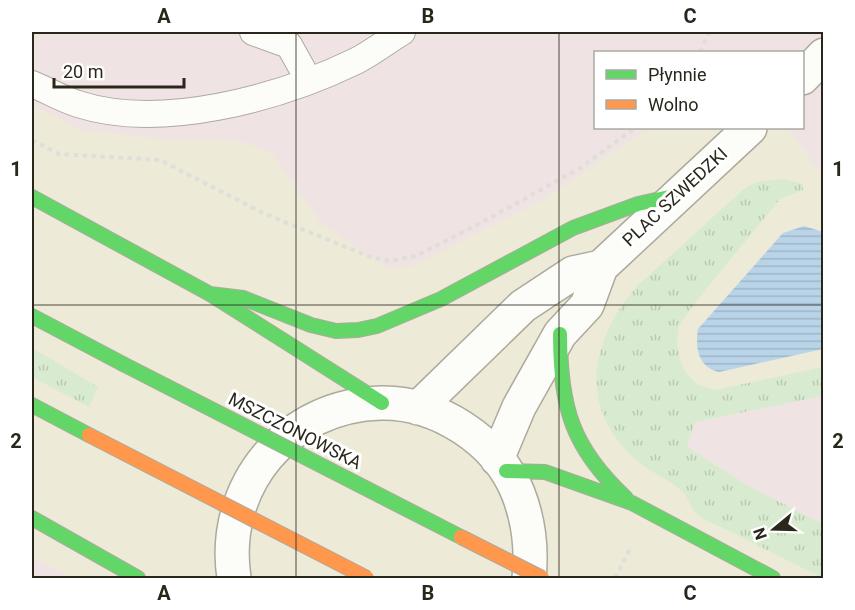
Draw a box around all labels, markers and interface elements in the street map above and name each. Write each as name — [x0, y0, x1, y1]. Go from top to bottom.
text: A — [157, 4, 171, 28]
text: B — [422, 4, 434, 28]
text: C — [683, 4, 697, 28]
scale bar — [54, 51, 184, 89]
legend — [594, 51, 804, 129]
text: 20 m — [63, 61, 103, 82]
text: Płynnie — [648, 64, 707, 85]
text: Wolno — [648, 94, 699, 115]
street label: PLAC SZWEDZKI — [618, 143, 731, 250]
text: 1 — [10, 157, 22, 181]
text: 1 — [832, 157, 844, 181]
street label: MSZCZONOWSKA — [225, 388, 366, 473]
text: 2 — [10, 429, 22, 453]
text: 2 — [832, 429, 844, 453]
north arrow — [744, 499, 804, 559]
text: N — [749, 525, 771, 542]
text: A — [157, 581, 171, 605]
text: B — [422, 581, 434, 605]
text: C — [683, 581, 697, 605]

